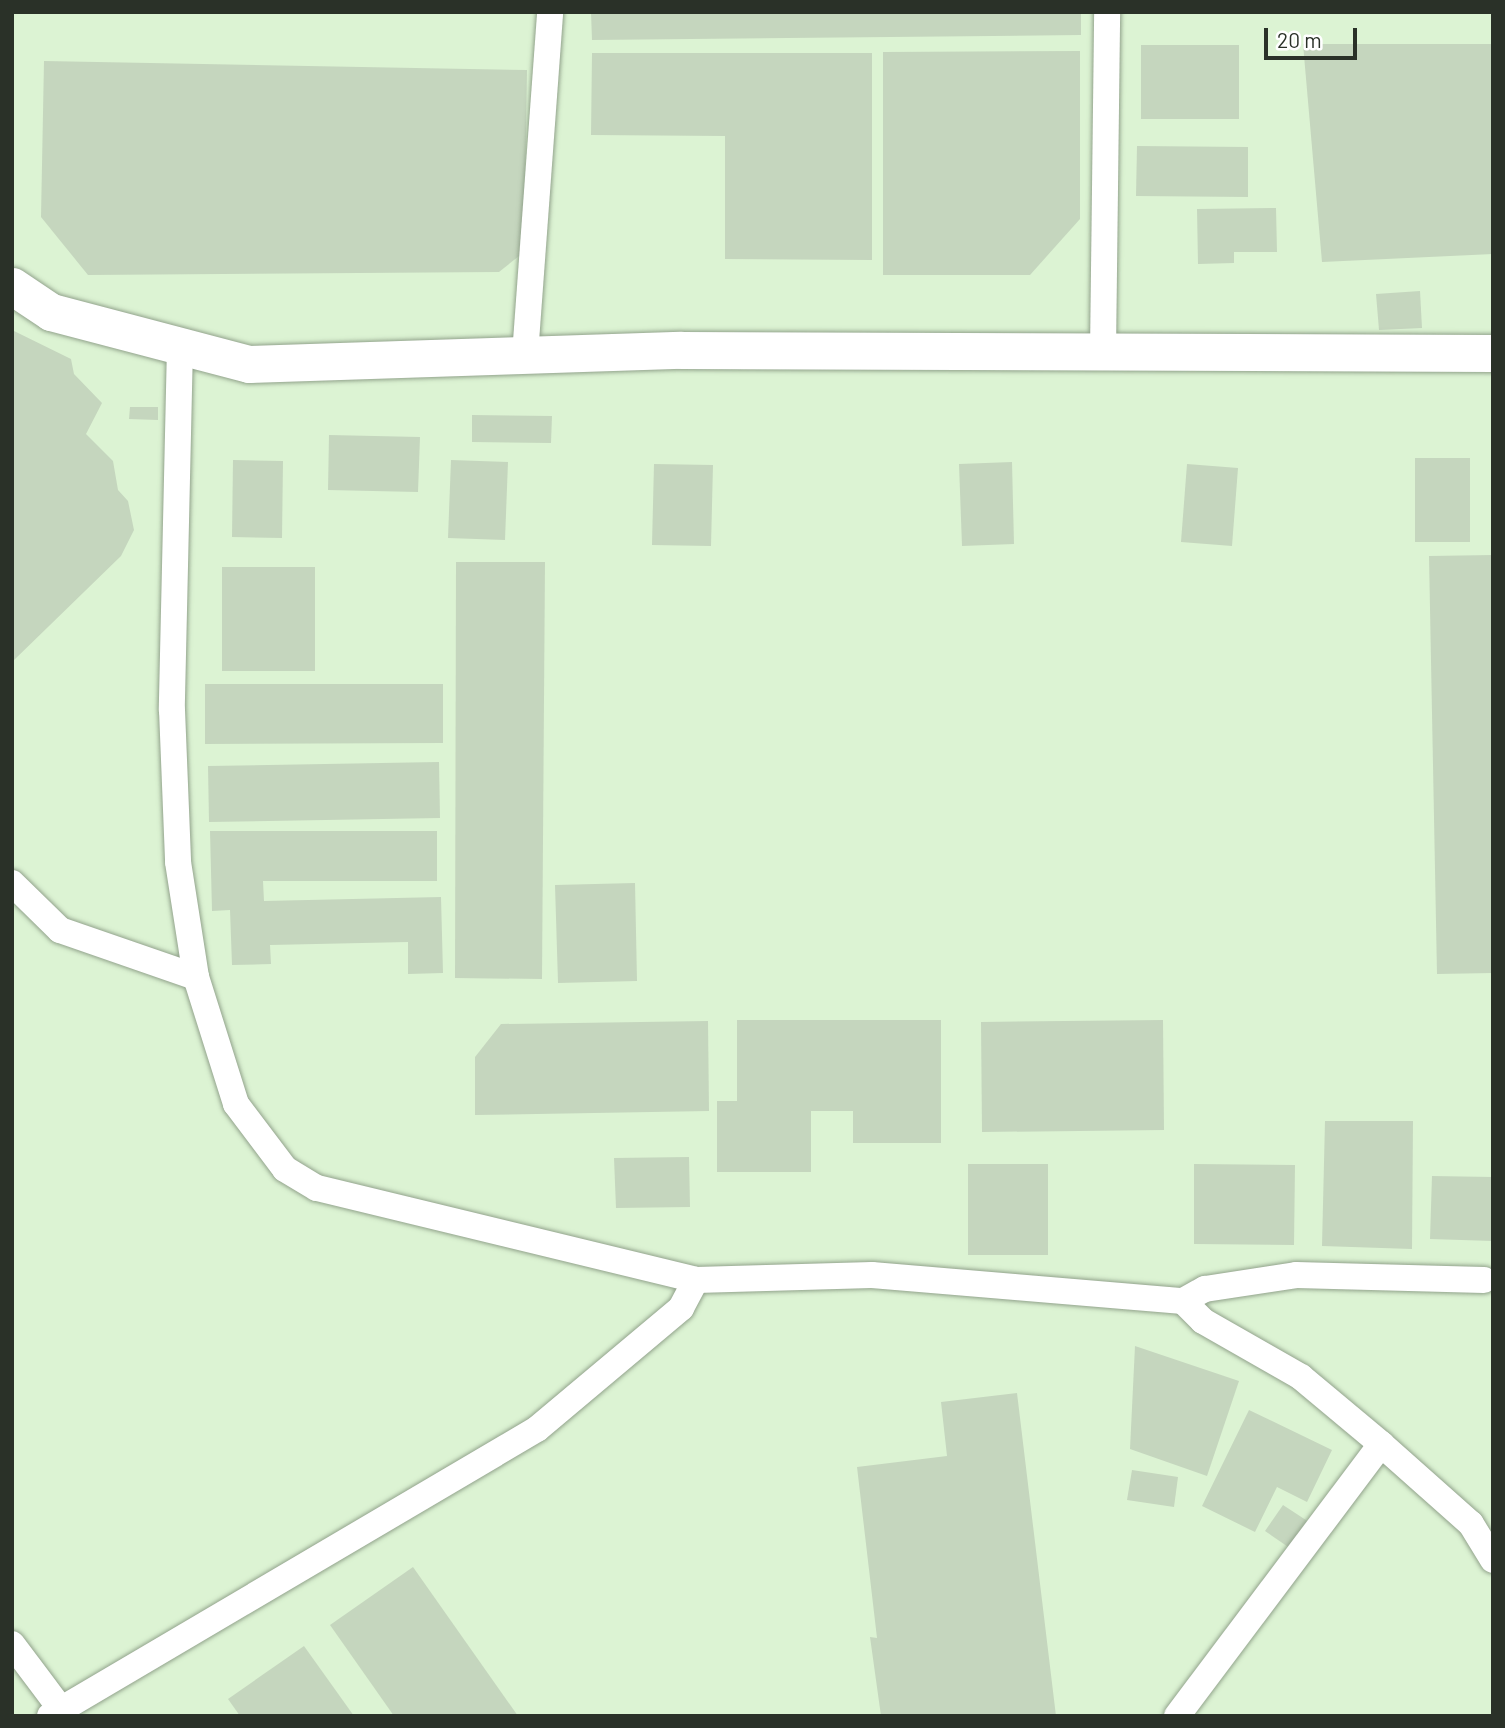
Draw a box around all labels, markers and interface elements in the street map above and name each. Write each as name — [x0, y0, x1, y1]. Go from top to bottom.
scale bar — [1267, 14, 1360, 58]
text: 20 m — [1277, 27, 1322, 52]

